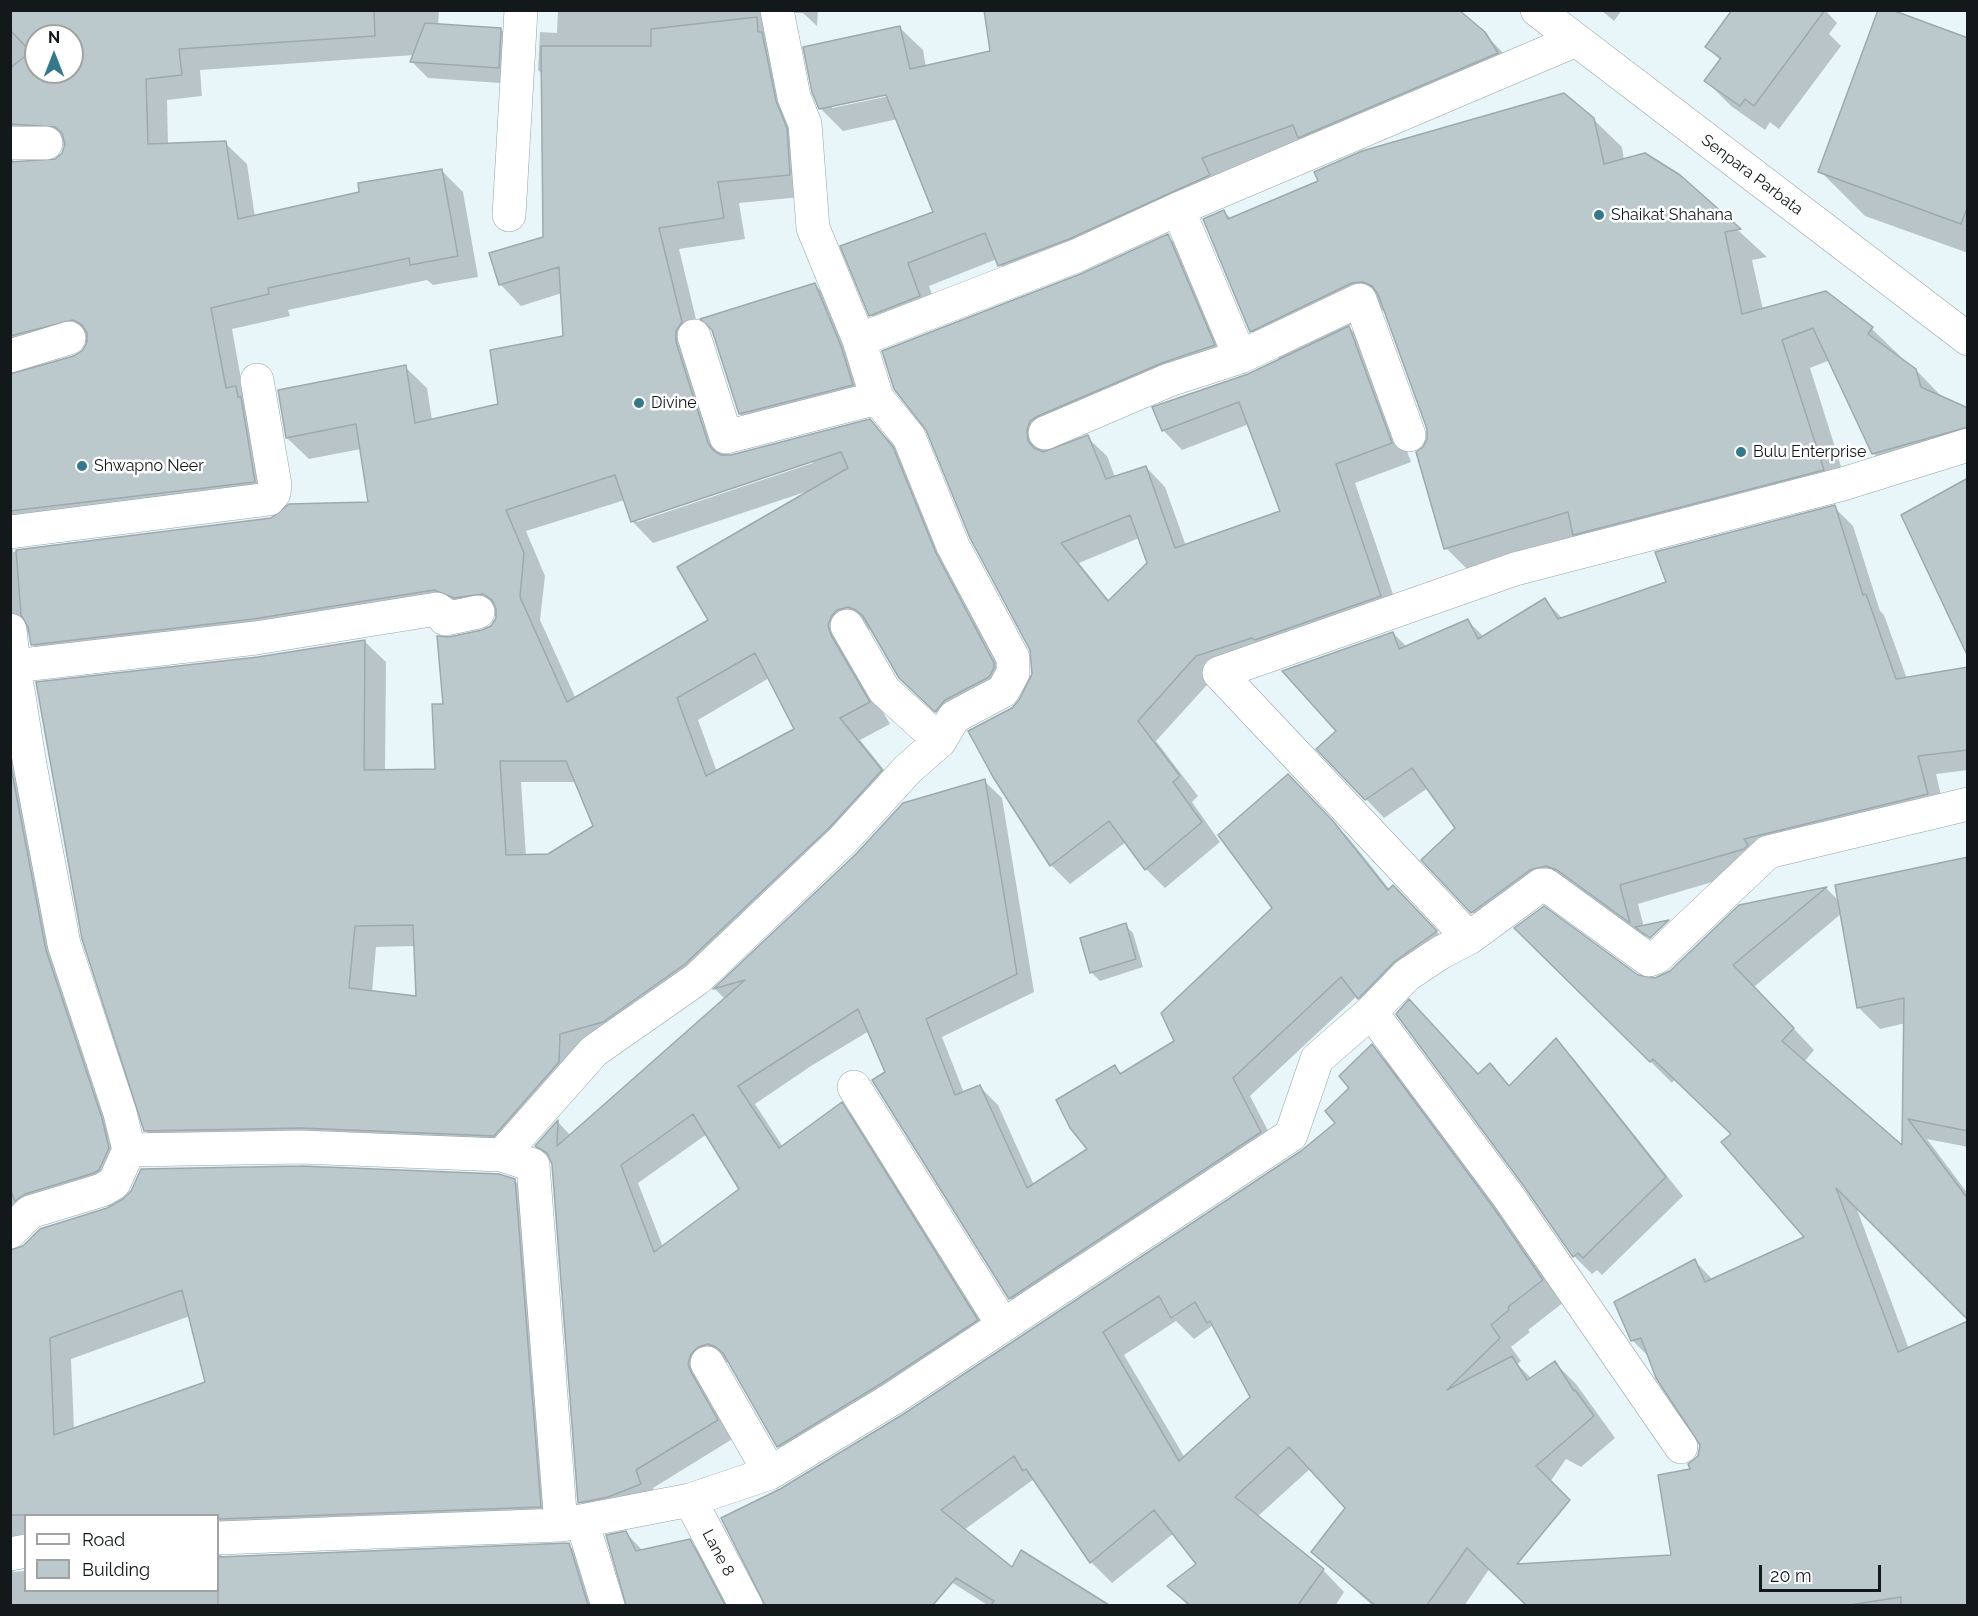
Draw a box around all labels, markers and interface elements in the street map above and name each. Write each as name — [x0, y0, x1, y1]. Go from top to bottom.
north arrow — [24, 24, 84, 84]
text: N — [48, 28, 60, 47]
street label: Senpara Parbata — [1697, 131, 1807, 219]
place label: Shaikat Shahana — [1611, 205, 1733, 225]
marker: Shaikat Shahana — [1592, 208, 1606, 222]
place label: Divine — [651, 393, 697, 413]
marker: Divine — [632, 396, 646, 410]
place label: Bulu Enterprise — [1753, 442, 1866, 462]
marker: Bulu Enterprise — [1734, 445, 1748, 459]
place label: Shwapno Neer — [94, 456, 204, 476]
marker: Shwapno Neer — [75, 459, 89, 473]
legend — [24, 1514, 219, 1592]
street label: Lane 8 — [698, 1526, 738, 1580]
text: Road — [82, 1529, 125, 1550]
scale bar — [1762, 1553, 1884, 1591]
text: Building — [82, 1559, 150, 1580]
text: 20 m — [1770, 1565, 1812, 1586]

